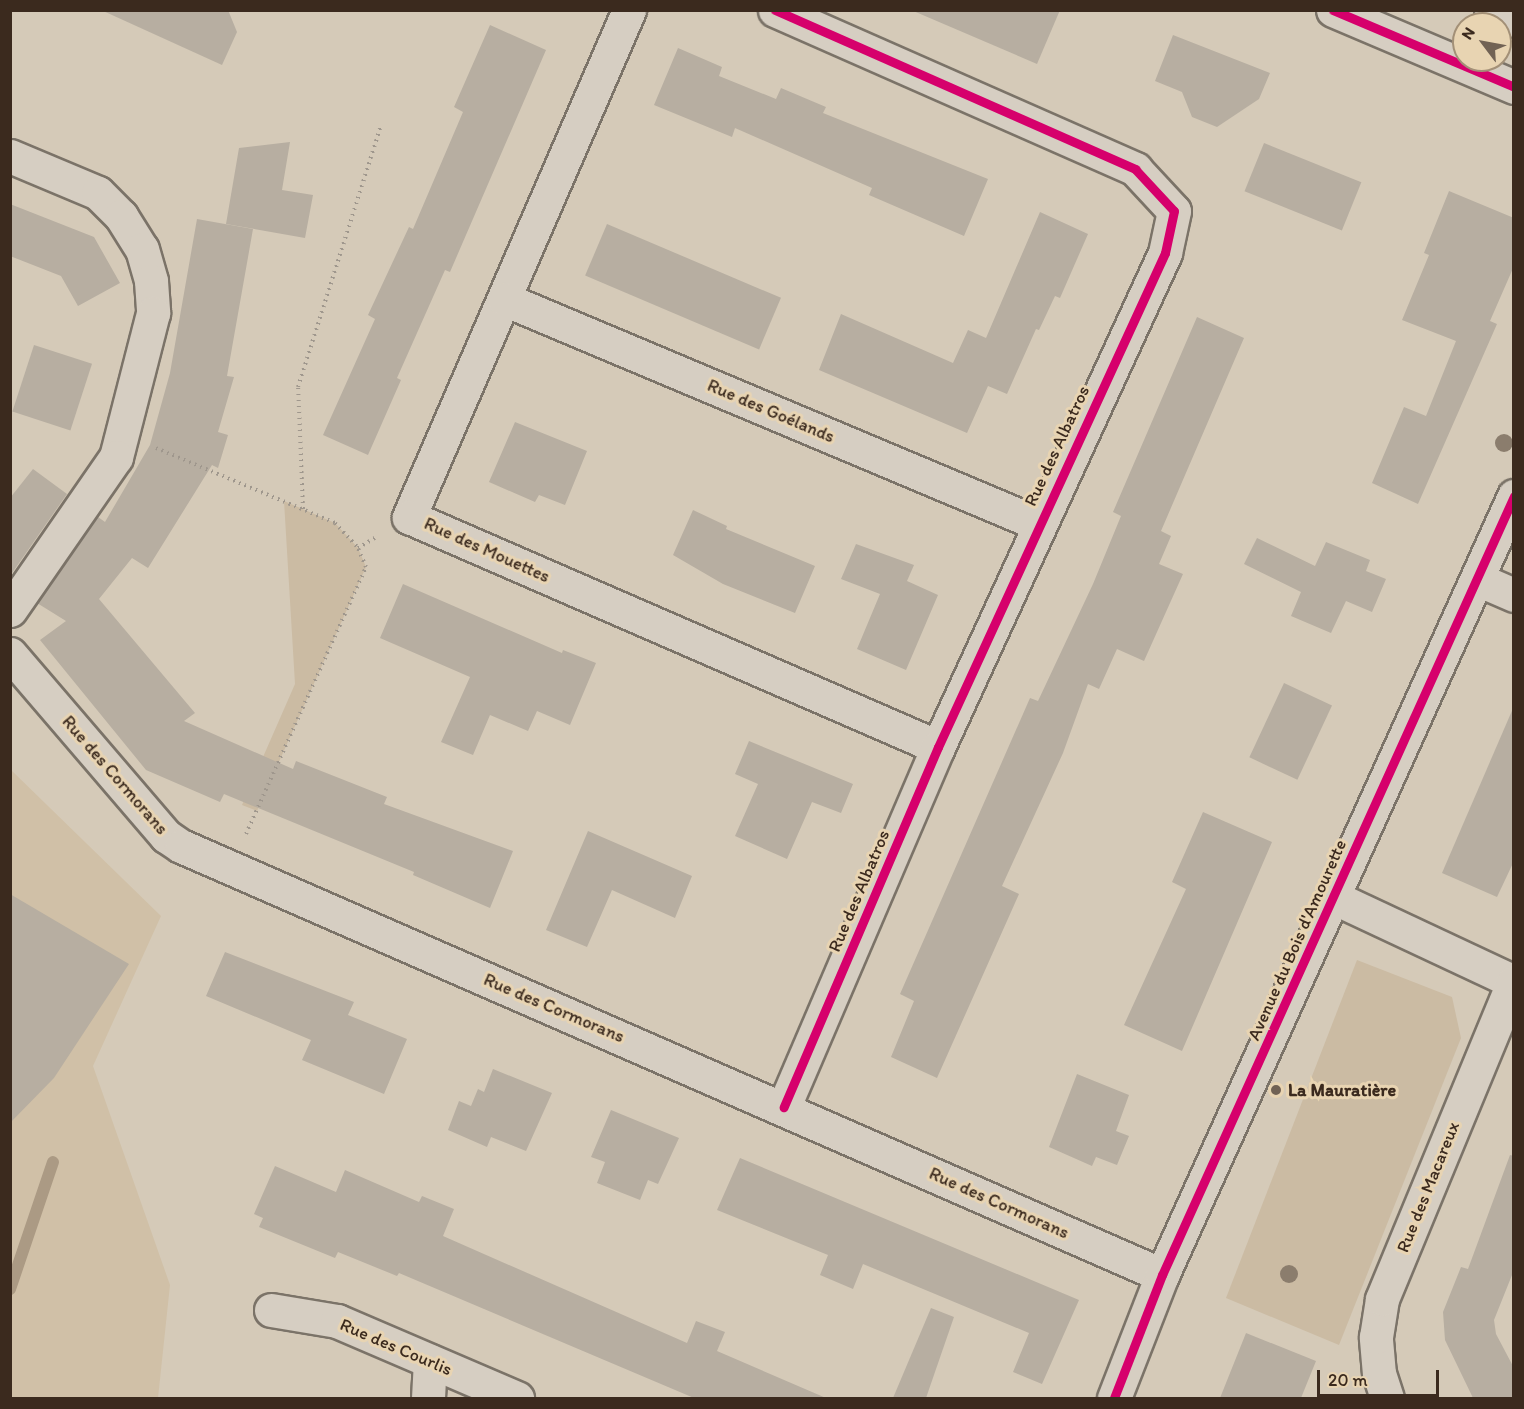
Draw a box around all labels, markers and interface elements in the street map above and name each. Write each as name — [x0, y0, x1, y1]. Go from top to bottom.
north arrow — [1452, 12, 1512, 72]
text: N — [1457, 24, 1479, 43]
street label: Rue des Goélands — [704, 375, 838, 447]
street label: Rue des Albatros — [1020, 382, 1094, 510]
street label: Rue des Mouettes — [421, 513, 553, 587]
street label: Rue des Cormorans — [58, 711, 172, 839]
street label: Rue des Albatros — [824, 827, 894, 955]
street label: Avenue du Bois d'Amourette — [1243, 836, 1351, 1044]
street label: Rue des Cormorans — [481, 969, 627, 1047]
place label: La Mauratière — [1288, 1079, 1396, 1101]
marker: La Mauratière — [1269, 1083, 1283, 1097]
street label: Rue des Macareux — [1392, 1118, 1464, 1256]
street label: Rue des Cormorans — [926, 1163, 1072, 1243]
street label: Rue des Courlis — [337, 1314, 455, 1380]
scale bar — [1320, 1358, 1442, 1396]
text: 20 m — [1328, 1369, 1368, 1391]

